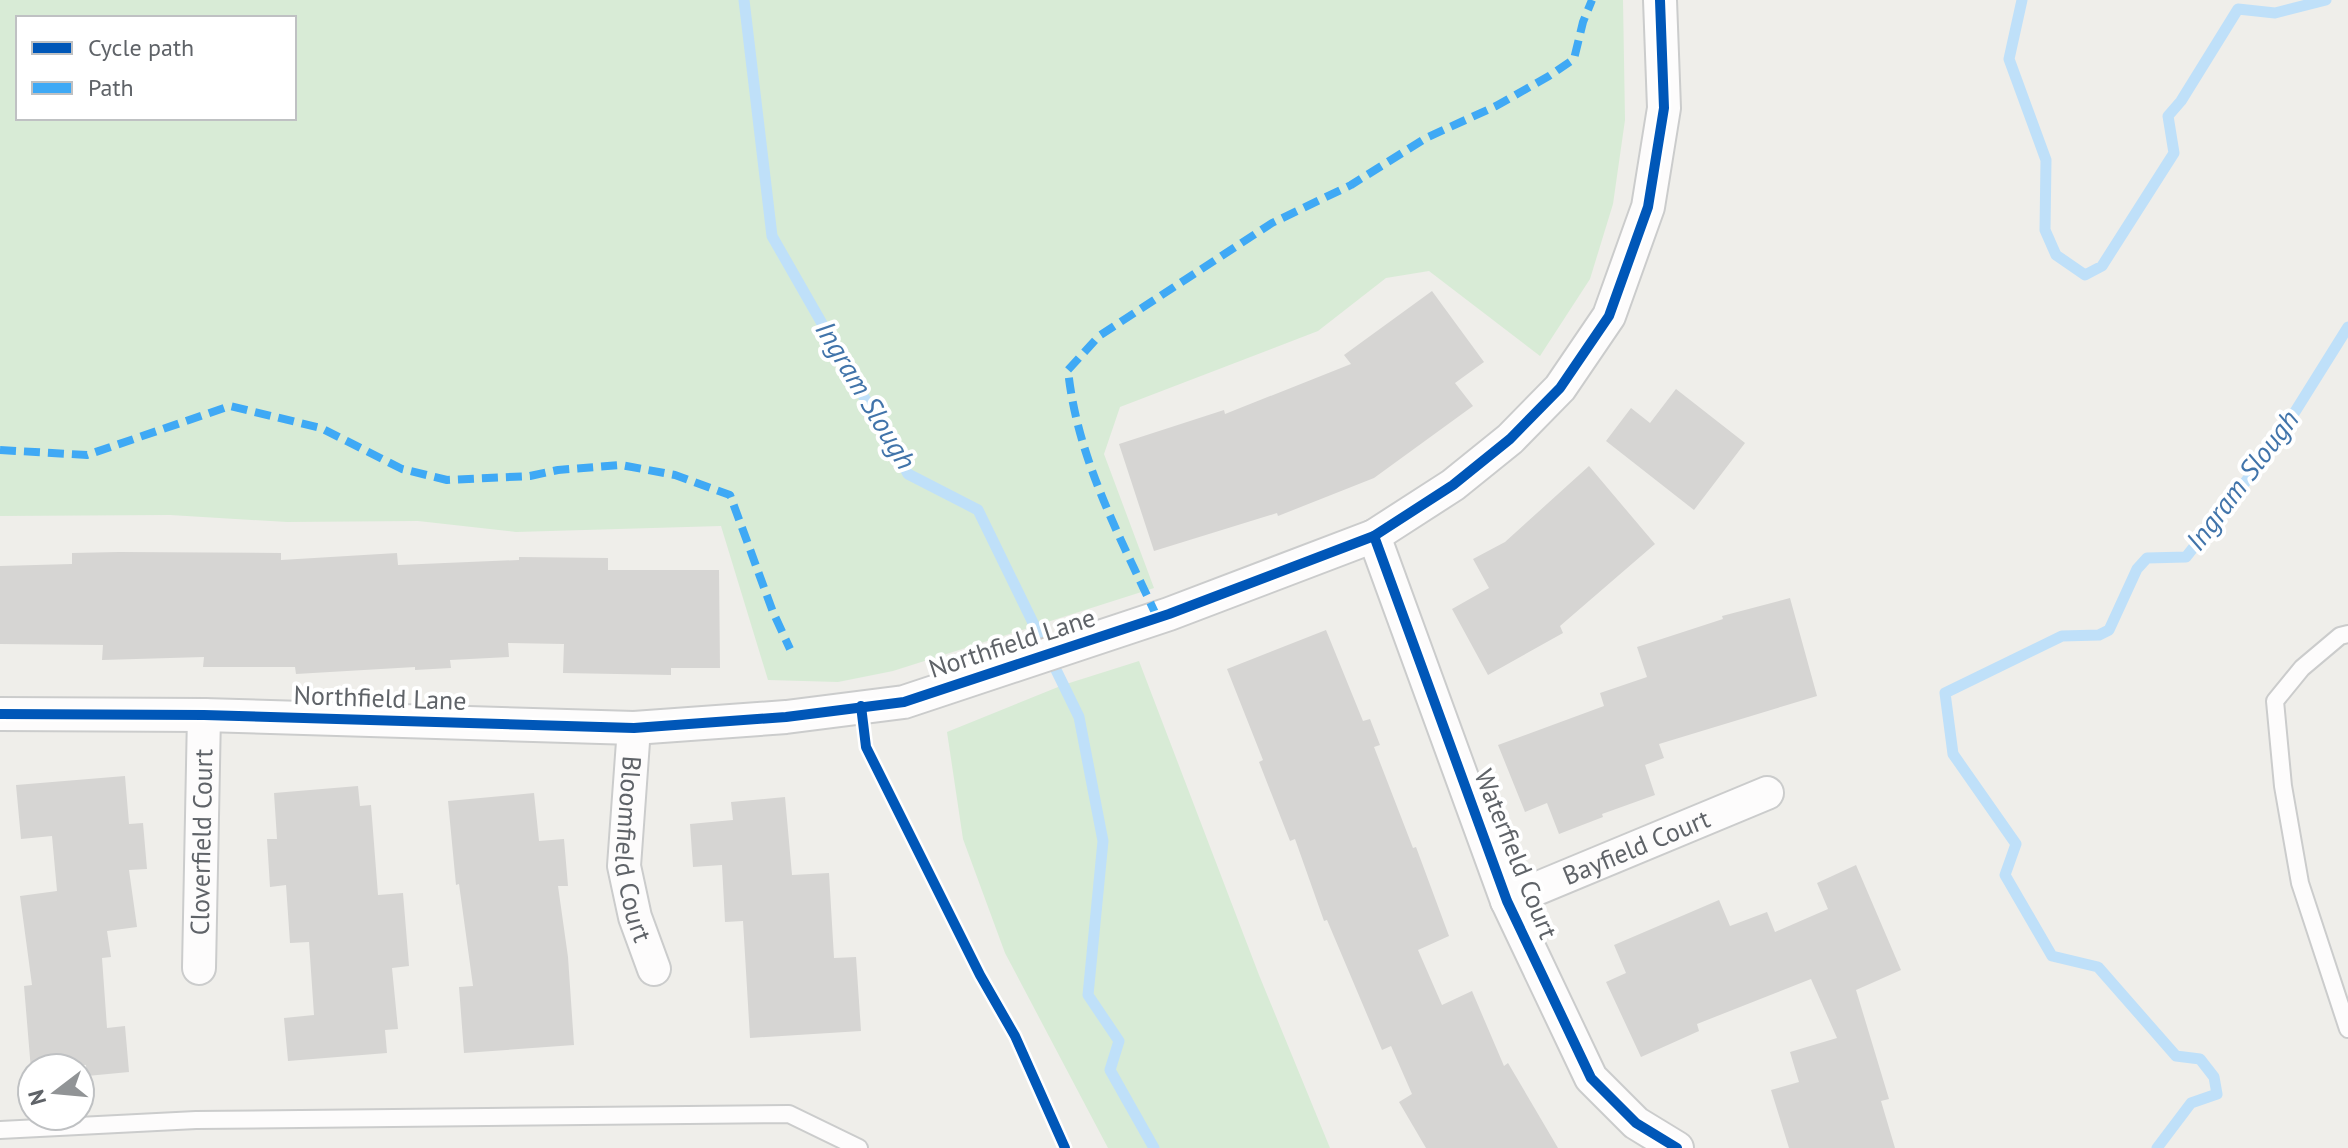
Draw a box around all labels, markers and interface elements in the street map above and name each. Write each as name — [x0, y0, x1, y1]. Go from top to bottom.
legend — [16, 16, 296, 120]
text: Cycle path — [88, 32, 194, 63]
text: Path — [88, 72, 134, 103]
water label: Ingram Slough — [808, 314, 925, 476]
water label: Ingram Slough — [2177, 402, 2307, 558]
street label: Northfield Lane — [924, 600, 1099, 685]
street label: Northfield Lane — [293, 678, 467, 717]
street label: Cloverfield Court — [183, 748, 219, 936]
street label: Bloomfield Court — [608, 755, 660, 947]
street label: Waterfield Court — [1467, 764, 1566, 944]
street label: Bayfield Court — [1558, 802, 1715, 892]
north arrow — [16, 1052, 96, 1132]
text: N — [21, 1087, 52, 1108]

